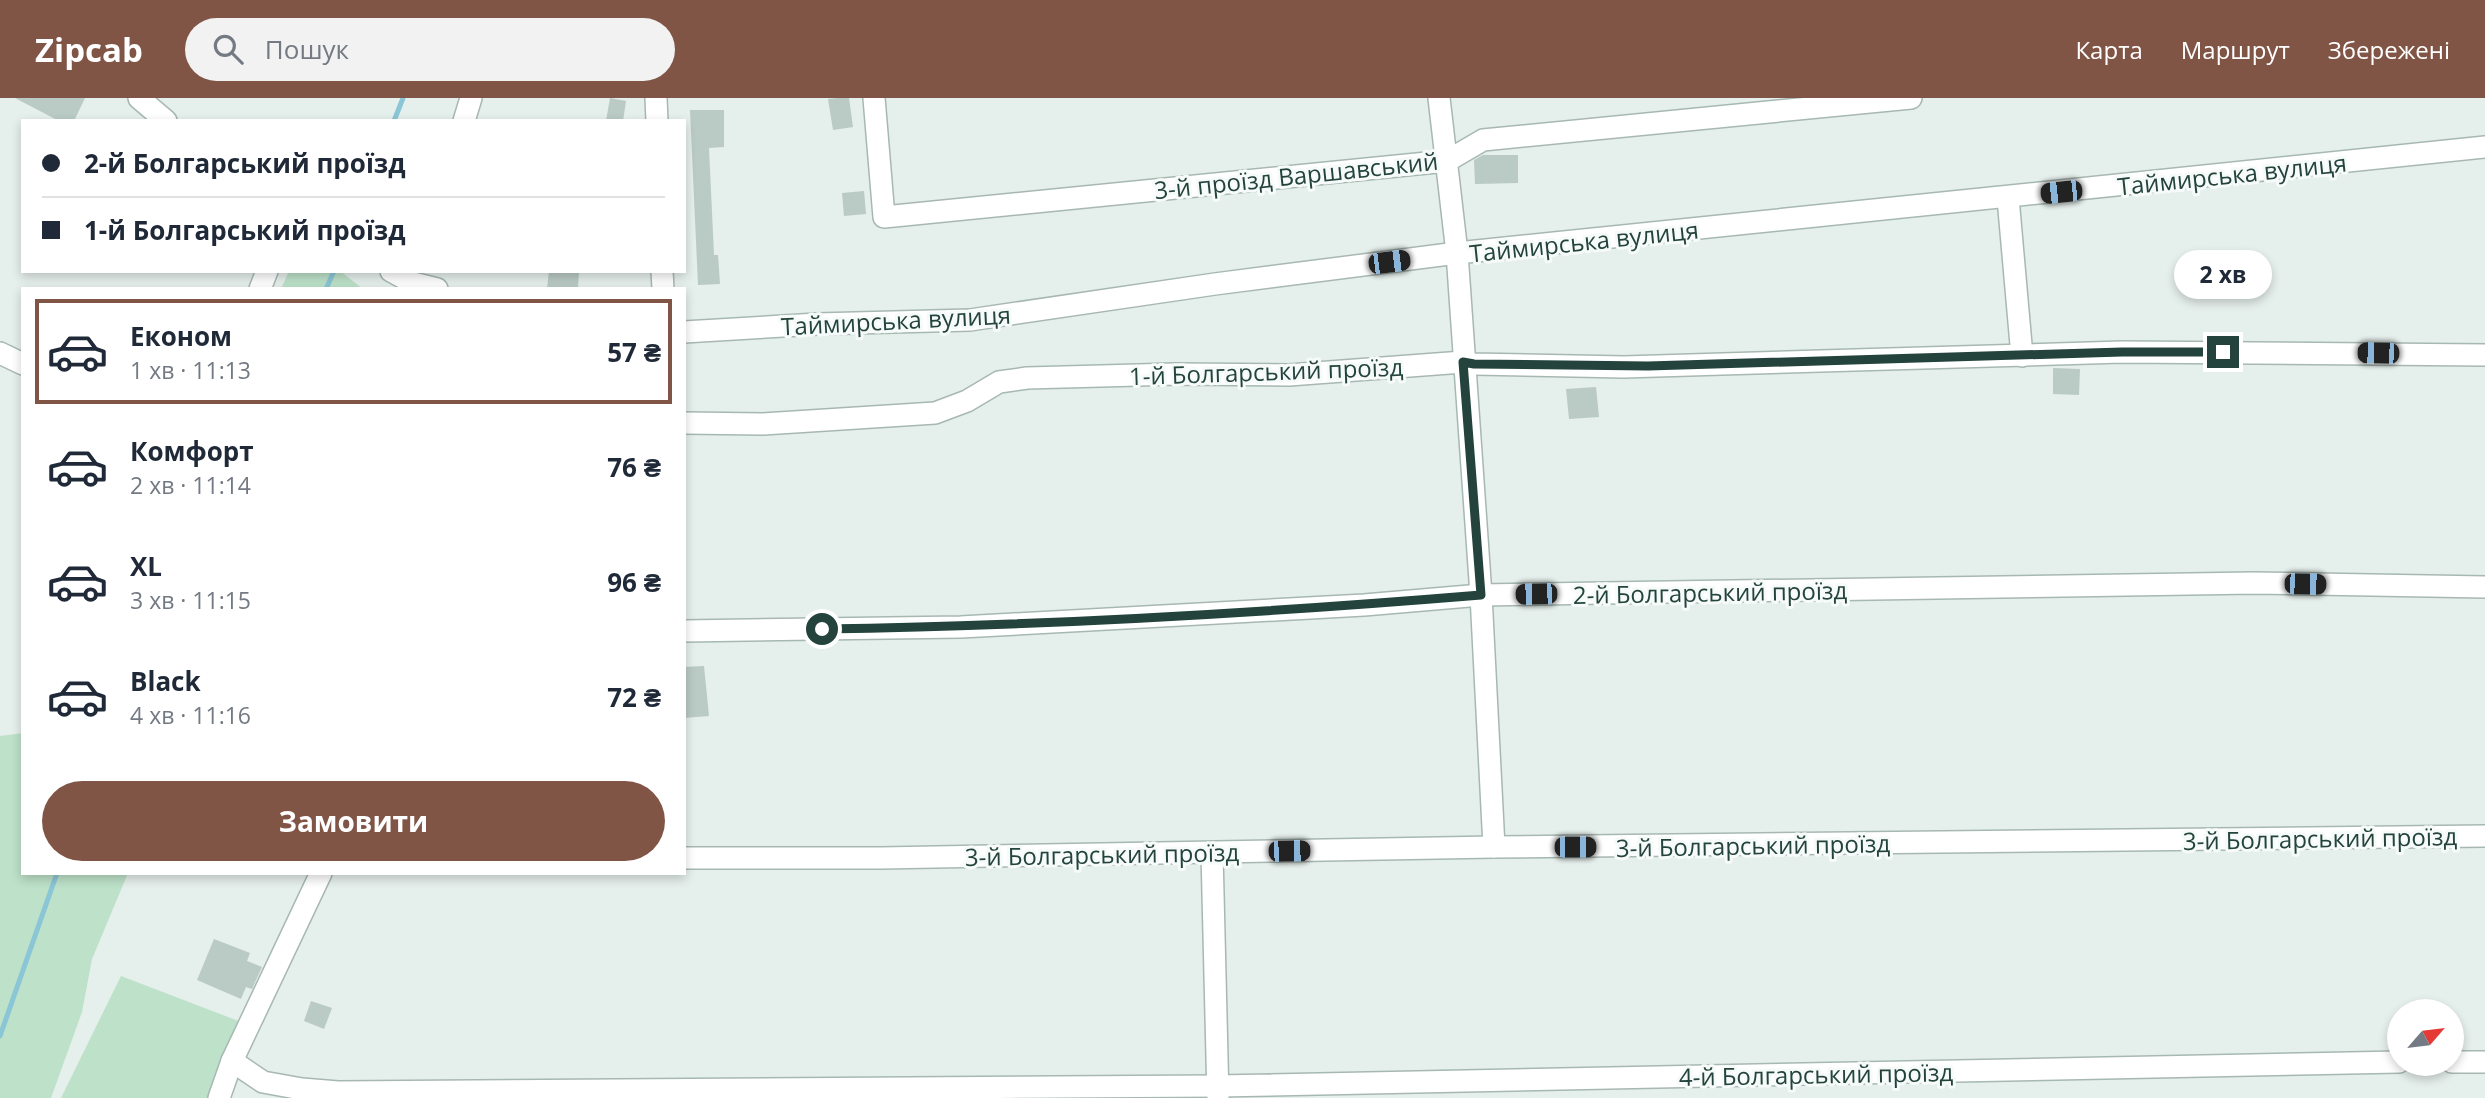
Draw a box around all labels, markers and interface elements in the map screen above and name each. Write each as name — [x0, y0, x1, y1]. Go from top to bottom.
search box — [185, 18, 675, 81]
text: Zipcab — [35, 27, 143, 72]
icon: search — [209, 30, 247, 68]
text: Пошук — [265, 31, 349, 67]
text: Карта — [2075, 33, 2143, 66]
text: Маршрут — [2181, 33, 2290, 66]
text: Збережені — [2328, 33, 2450, 66]
street label: 3-й проїзд Варшавський — [1152, 144, 1440, 206]
text: 2-й Болгарський проїзд — [84, 145, 406, 181]
street label: Таймирська вулиця — [2116, 146, 2348, 202]
car — [2040, 179, 2083, 205]
text: 1-й Болгарський проїзд — [84, 212, 406, 248]
street label: Таймирська вулиця — [1468, 213, 1700, 269]
car — [1367, 249, 1412, 275]
callout: 2 хв — [2174, 250, 2272, 300]
text: 2 хв — [2200, 258, 2246, 290]
street label: Таймирська вулиця — [780, 298, 1012, 342]
text: Економ — [130, 318, 232, 354]
icon: car — [46, 320, 109, 383]
text: 57 ₴ — [607, 334, 661, 370]
route end — [2207, 336, 2239, 368]
car — [2357, 342, 2400, 364]
street label: 1-й Болгарський проїзд — [1128, 350, 1404, 392]
text: 1 хв · 11:13 — [130, 354, 251, 386]
text: Комфорт — [130, 433, 254, 469]
icon: car — [46, 435, 109, 498]
text: 76 ₴ — [607, 449, 661, 485]
text: 2 хв · 11:14 — [130, 469, 251, 501]
text: XL — [130, 548, 162, 584]
icon: car — [46, 550, 109, 613]
text: 96 ₴ — [607, 564, 661, 600]
street label: 2-й Болгарський проїзд — [1573, 573, 1848, 611]
car — [2284, 573, 2327, 595]
car — [1515, 583, 1558, 605]
text: 3 хв · 11:15 — [130, 584, 251, 616]
route start — [806, 613, 838, 645]
text: Black — [130, 663, 201, 699]
icon: car — [46, 665, 109, 728]
text: 72 ₴ — [607, 679, 661, 715]
text: 4 хв · 11:16 — [130, 699, 251, 731]
button: Замовити — [42, 781, 665, 861]
street label: 3-й Болгарський проїзд — [2183, 819, 2458, 857]
street label: 3-й Болгарський проїзд — [1616, 826, 1891, 864]
street label: 3-й Болгарський проїзд — [965, 835, 1240, 873]
car — [1555, 837, 1597, 858]
car — [1268, 840, 1311, 862]
north arrow — [2387, 999, 2464, 1076]
map controls — [2387, 999, 2464, 1076]
street label: 4-й Болгарський проїзд — [1679, 1055, 1954, 1093]

